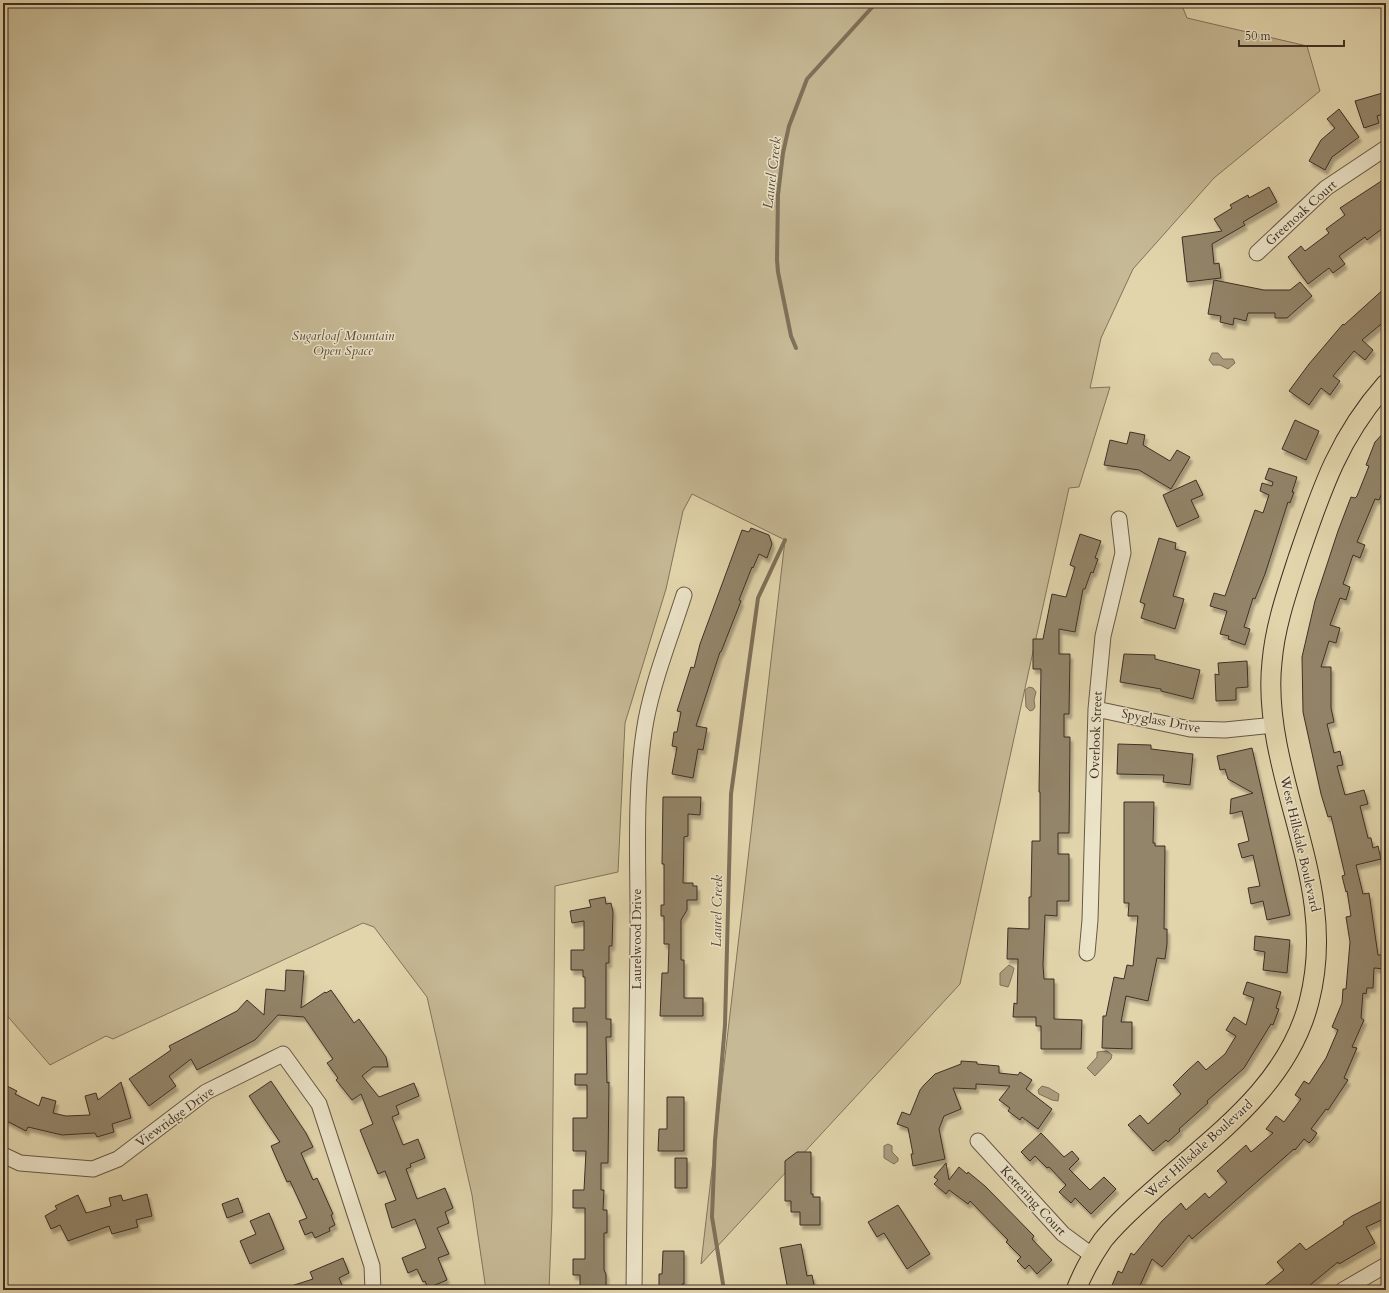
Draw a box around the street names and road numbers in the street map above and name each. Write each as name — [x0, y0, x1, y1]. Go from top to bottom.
street label: Greenoak Court — [1261, 176, 1341, 250]
street label: Overlook Street — [1085, 691, 1107, 779]
street label: Spyglass Drive — [1120, 705, 1202, 737]
street label: West Hillsdale Boulevard — [1275, 773, 1324, 914]
street label: Laurelwood Drive — [628, 888, 646, 989]
street label: Viewridge Drive — [132, 1082, 218, 1152]
street label: West Hillsdale Boulevard — [1141, 1096, 1257, 1203]
street label: Kettering Court — [996, 1162, 1070, 1240]

